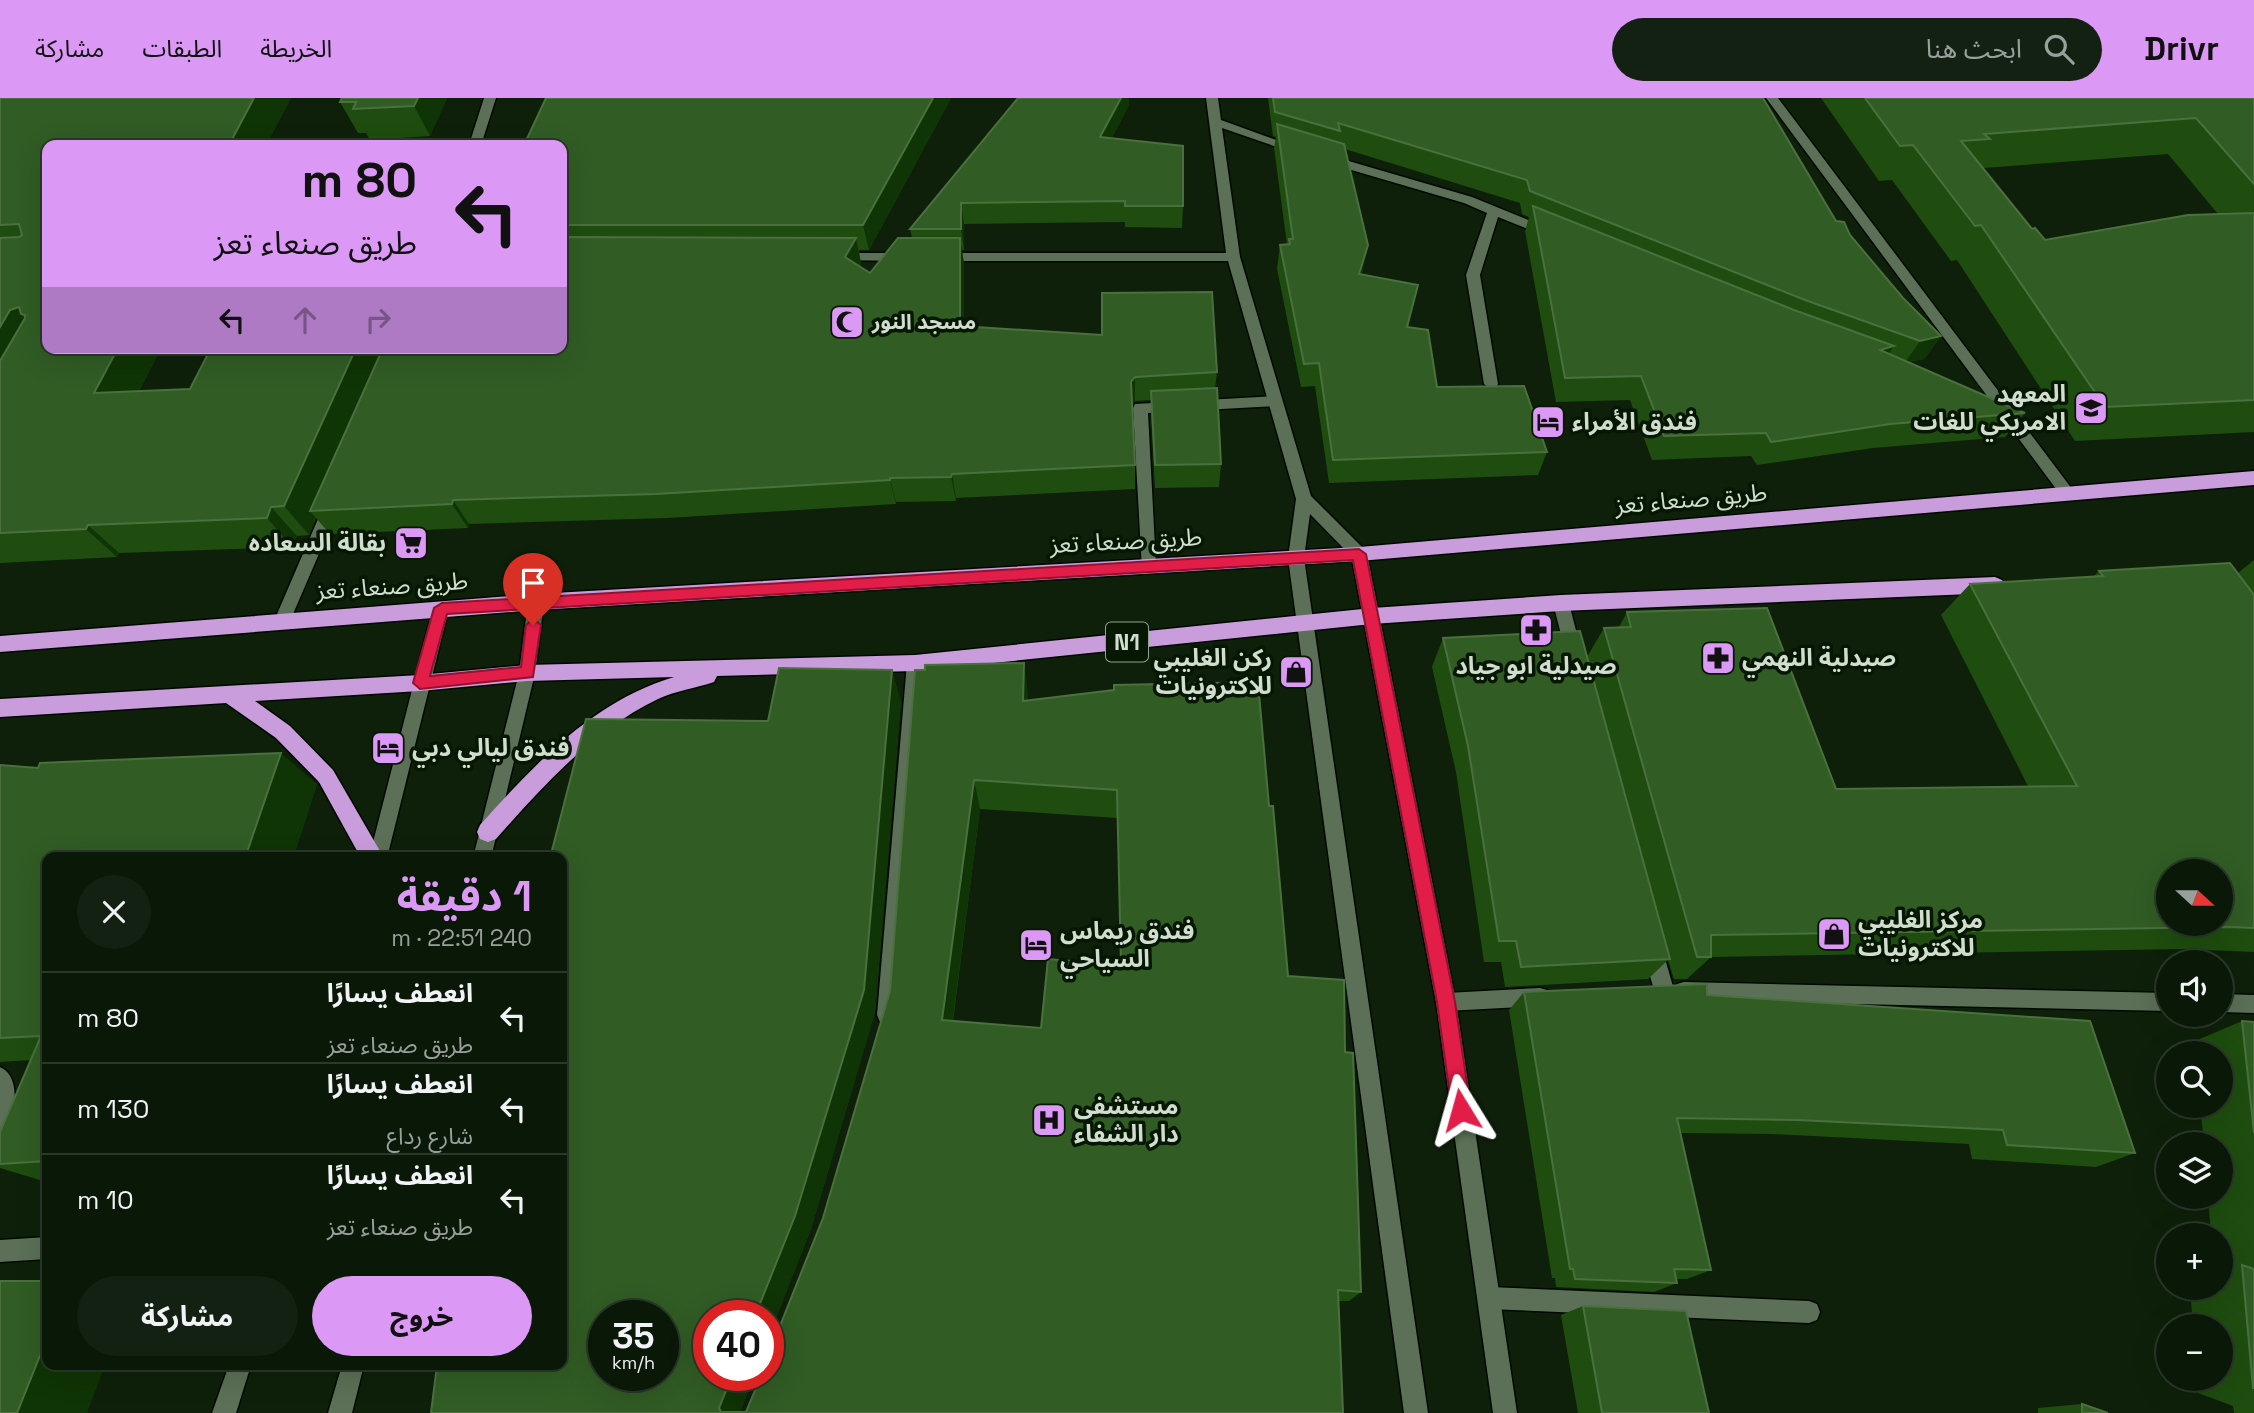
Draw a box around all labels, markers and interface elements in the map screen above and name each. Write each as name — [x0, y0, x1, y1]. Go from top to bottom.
search box — [1612, 18, 2102, 81]
text: Drivr — [2144, 28, 2219, 70]
icon: search — [2040, 30, 2078, 68]
text: ابحث هنا — [1926, 32, 2022, 66]
text: مشاركة — [35, 33, 104, 64]
text: الطبقات — [142, 33, 222, 64]
text: الخريطة — [260, 33, 332, 64]
text: 80 m — [302, 149, 417, 211]
icon: left — [441, 168, 532, 259]
text: طريق صنعاء تعز — [214, 223, 417, 263]
icon: left — [213, 301, 251, 339]
icon: ahead — [286, 301, 324, 339]
icon: right — [359, 301, 397, 339]
mosque icon: مسجد النور — [828, 303, 866, 341]
place label: مسجد النور — [871, 308, 976, 335]
place label: المعهد الامريكي للغات — [1913, 378, 2066, 442]
school or university icon: المعهد الامريكي للغات — [2072, 389, 2110, 427]
hotel icon: فندق الأمراء — [1529, 403, 1567, 441]
place label: فندق الأمراء — [1572, 406, 1697, 437]
street label: طريق صنعاء تعز — [1613, 476, 1768, 521]
street label: طريق صنعاء تعز — [1048, 521, 1203, 560]
supermarket icon: بقالة السعاده — [392, 524, 430, 562]
place label: بقالة السعاده — [249, 527, 386, 558]
pin — [503, 553, 563, 625]
icon: arrive — [514, 564, 552, 602]
street label: طريق صنعاء تعز — [314, 565, 469, 606]
pharmacy icon: صيدلية ابو جياد — [1517, 611, 1555, 649]
road number: N1 — [1106, 622, 1148, 662]
pharmacy icon: صيدلية النهمي — [1699, 639, 1737, 677]
place label: ركن الغليبي للاكترونيات — [1153, 642, 1272, 701]
place label: صيدلية النهمي — [1742, 642, 1896, 678]
place label: صيدلية ابو جياد — [1455, 650, 1617, 681]
shop icon: ركن الغليبي للاكترونيات — [1277, 653, 1315, 691]
hotel icon: فندق ليالي دبي — [369, 729, 407, 767]
place label: فندق ليالي دبي — [412, 732, 569, 768]
north arrow — [2156, 859, 2233, 936]
map controls — [2156, 859, 2233, 1391]
text: 1 دقيقة — [397, 870, 532, 923]
button: close — [77, 875, 151, 949]
place label: مركز الغليبي للاكترونيات — [1858, 904, 1983, 963]
place label: فندق ريماس السياحي — [1060, 915, 1194, 979]
shop icon: مركز الغليبي للاكترونيات — [1815, 915, 1853, 953]
text: 240 m · 22:51 — [391, 923, 532, 953]
hotel icon: فندق ريماس السياحي — [1017, 926, 1055, 964]
button: sound — [2156, 950, 2233, 1027]
text: انعطف يسارًا — [327, 976, 473, 1010]
icon: left — [494, 999, 532, 1037]
text: 80 m — [77, 1001, 139, 1035]
text: طريق صنعاء تعز — [327, 1030, 473, 1060]
button: search — [2156, 1041, 2233, 1118]
text: انعطف يسارًا — [327, 1067, 473, 1101]
position arrow — [1424, 1073, 1498, 1147]
icon: left — [494, 1090, 532, 1128]
place label: مستشفى دار الشفاء — [1074, 1090, 1179, 1149]
text: 130 m — [77, 1092, 149, 1126]
hospital icon: مستشفى دار الشفاء — [1030, 1101, 1068, 1139]
text: شارع رداع — [386, 1121, 473, 1151]
button: layers — [2156, 1132, 2233, 1209]
text: انعطف يسارًا — [327, 1158, 473, 1192]
icon: left — [494, 1181, 532, 1219]
text: 10 m — [77, 1183, 134, 1217]
text: طريق صنعاء تعز — [327, 1212, 473, 1242]
button: + — [2156, 1223, 2233, 1300]
button: مشاركة — [77, 1276, 298, 1356]
button: خروج — [312, 1276, 532, 1356]
speed limit sign: 40 — [693, 1300, 784, 1391]
text: 35 — [612, 1314, 655, 1358]
button: − — [2156, 1314, 2233, 1391]
text: km/h — [612, 1351, 655, 1374]

